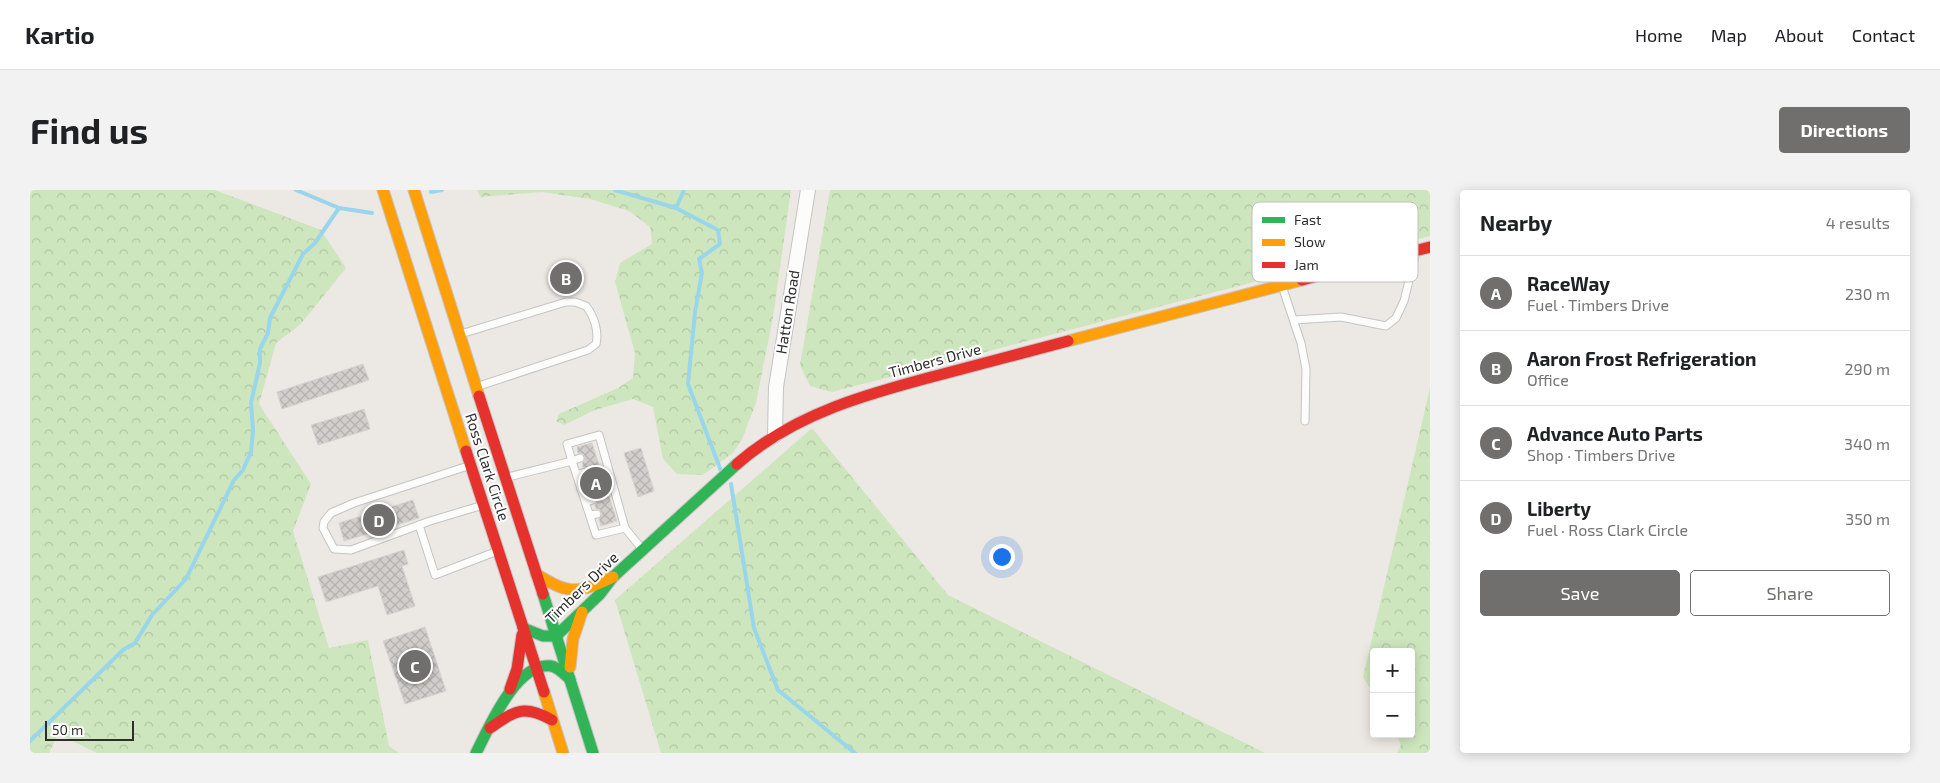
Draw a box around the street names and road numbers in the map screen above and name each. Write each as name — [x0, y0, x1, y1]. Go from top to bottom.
street label: Hatton Road — [771, 269, 803, 355]
street label: Timbers Drive — [887, 339, 983, 381]
street label: Ross Clark Circle — [462, 410, 514, 523]
street label: Timbers Drive — [541, 548, 622, 627]

